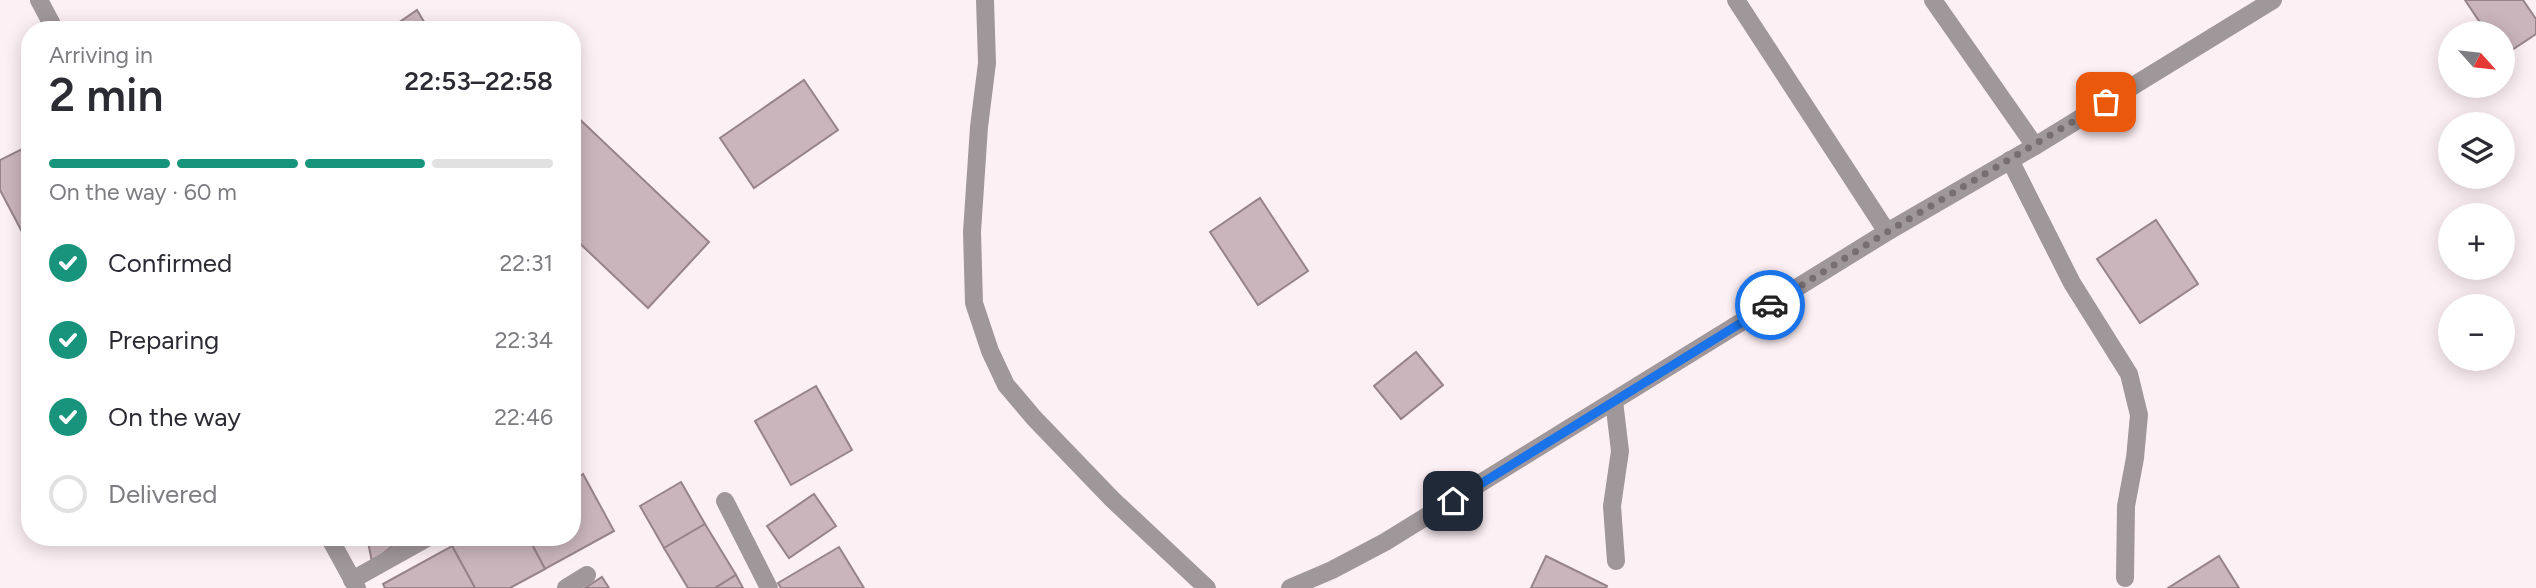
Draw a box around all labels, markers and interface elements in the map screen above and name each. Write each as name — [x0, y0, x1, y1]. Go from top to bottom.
north arrow — [2438, 21, 2515, 98]
map controls — [2438, 21, 2515, 371]
text: Arriving in — [49, 41, 153, 69]
text: 22:53–22:58 — [404, 65, 553, 97]
text: 2 min — [49, 67, 164, 123]
pin — [2076, 72, 2136, 132]
icon: bag — [2087, 83, 2125, 121]
button: layers — [2438, 112, 2515, 189]
text: On the way · 60 m — [49, 178, 237, 206]
button: + — [2438, 203, 2515, 280]
icon: check — [49, 244, 87, 282]
text: Confirmed — [108, 247, 232, 279]
text: 22:31 — [499, 249, 553, 277]
courier — [1735, 270, 1805, 340]
icon: car — [1751, 286, 1789, 324]
button: − — [2438, 294, 2515, 371]
icon: check — [49, 321, 87, 359]
text: Preparing — [108, 324, 219, 356]
text: 22:34 — [495, 326, 553, 354]
icon: check — [49, 398, 87, 436]
text: On the way — [108, 401, 241, 433]
text: 22:46 — [494, 403, 553, 431]
pin — [1423, 471, 1483, 531]
text: Delivered — [108, 478, 217, 510]
icon: home — [1434, 482, 1472, 520]

